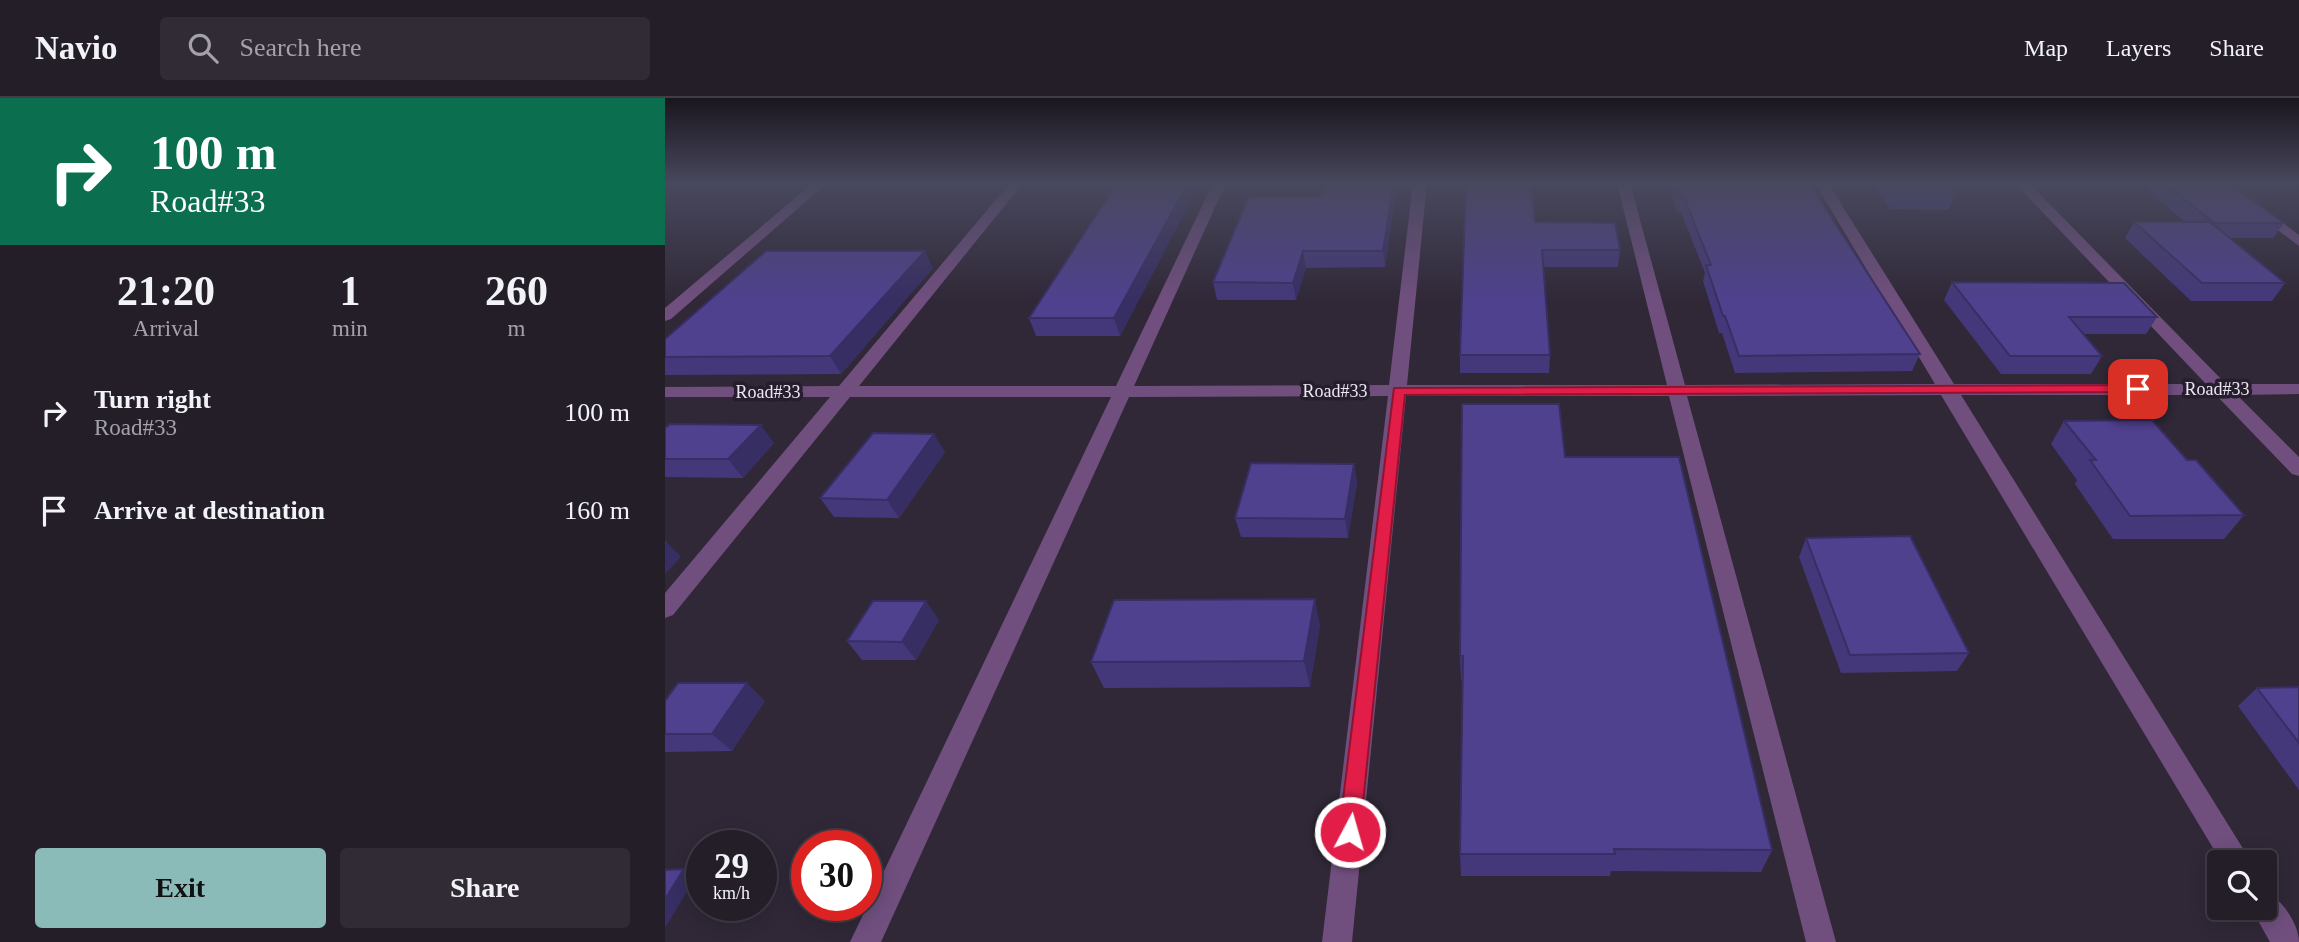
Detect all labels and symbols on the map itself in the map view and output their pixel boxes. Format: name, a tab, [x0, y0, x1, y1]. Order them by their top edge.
pin	[2108, 359, 2168, 419]
street label: Road#33	[2185, 379, 2250, 399]
street label: Road#33	[1303, 381, 1368, 401]
street label: Road#33	[736, 382, 801, 402]
position arrow	[1313, 795, 1387, 869]
speed limit sign: 30	[791, 830, 882, 921]

